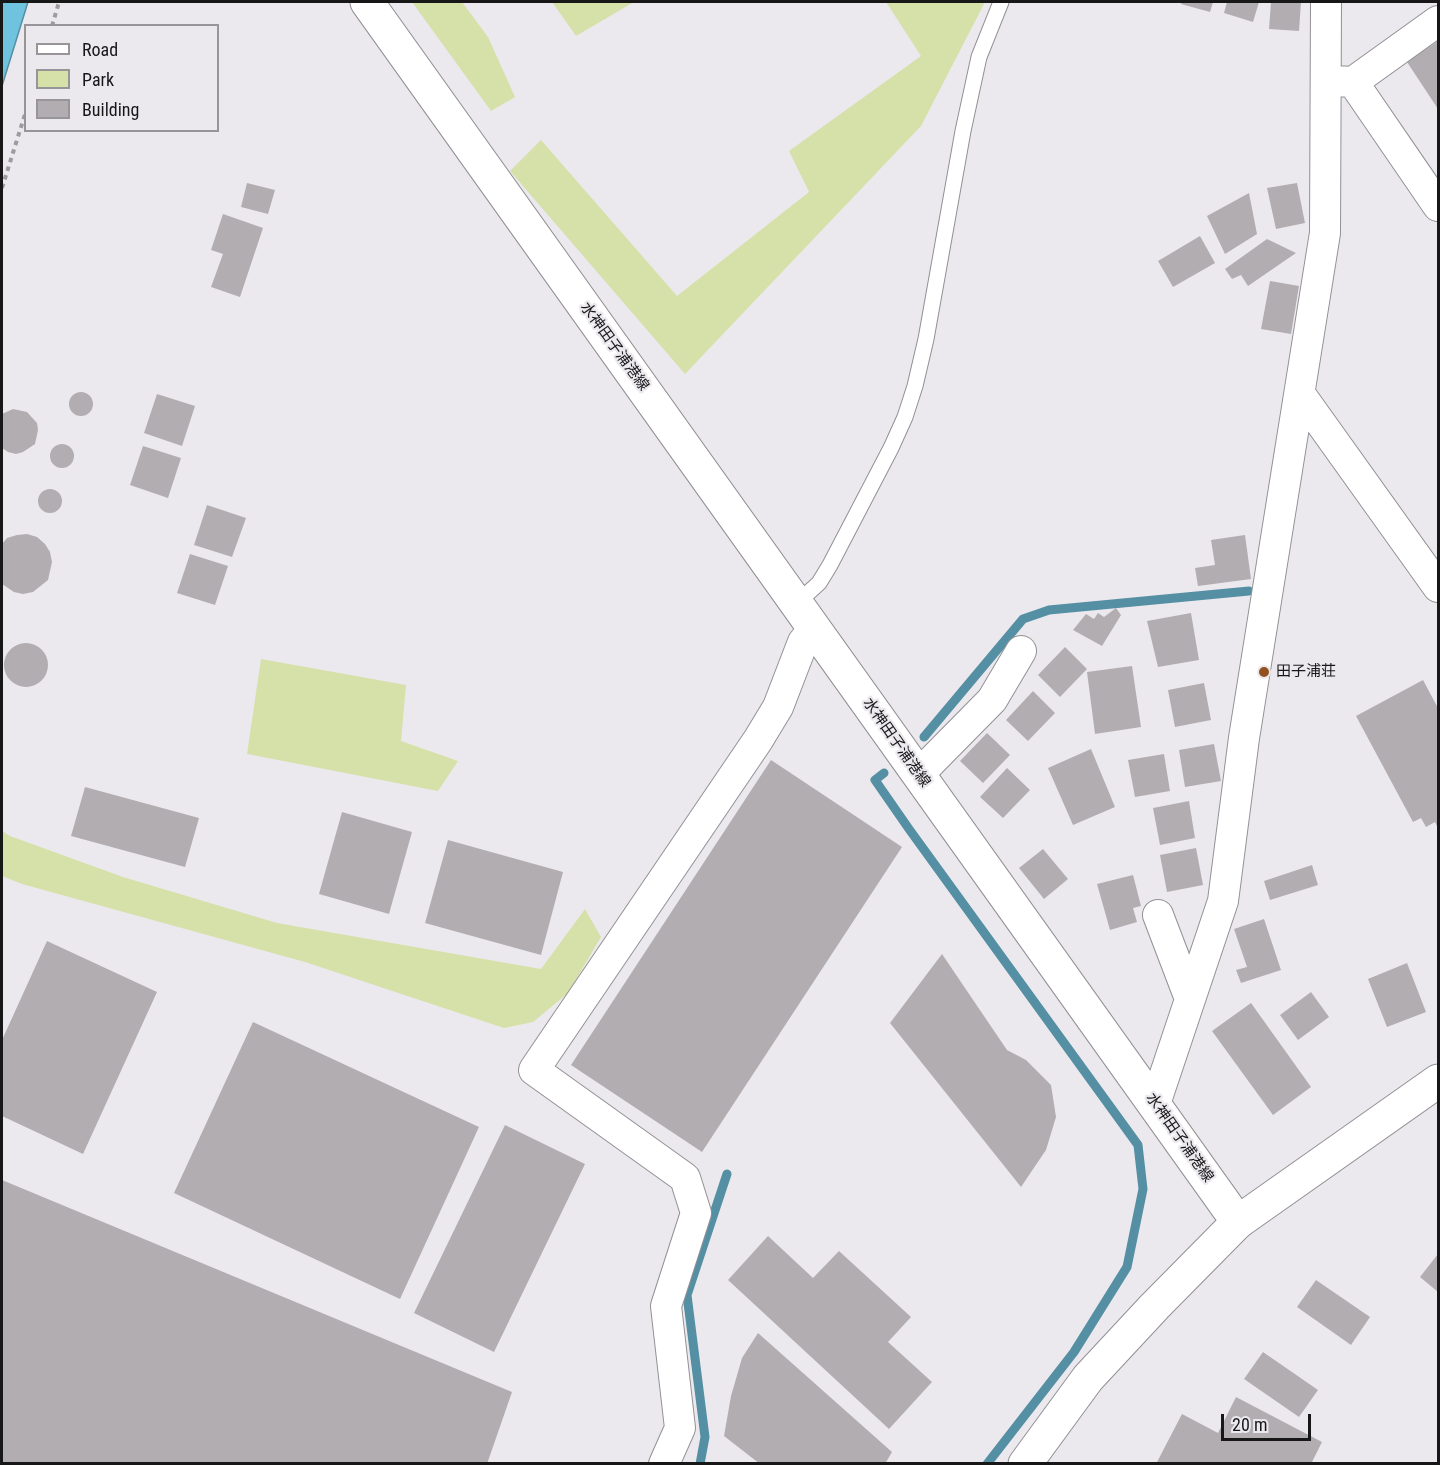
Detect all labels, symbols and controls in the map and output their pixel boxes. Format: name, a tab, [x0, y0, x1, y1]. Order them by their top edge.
legend	[24, 24, 219, 132]
text: Road	[82, 39, 118, 60]
text: Park	[82, 69, 114, 90]
text: Building	[82, 99, 139, 120]
street label: 水神田子浦港線	[576, 299, 652, 395]
place label: 田子浦荘	[1276, 663, 1336, 681]
marker: 田子浦荘	[1257, 665, 1271, 679]
street label: 水神田子浦港線	[859, 695, 933, 791]
street label: 水神田子浦港線	[1142, 1090, 1216, 1186]
scale bar	[1224, 1402, 1314, 1440]
text: 20 m	[1232, 1414, 1267, 1435]

